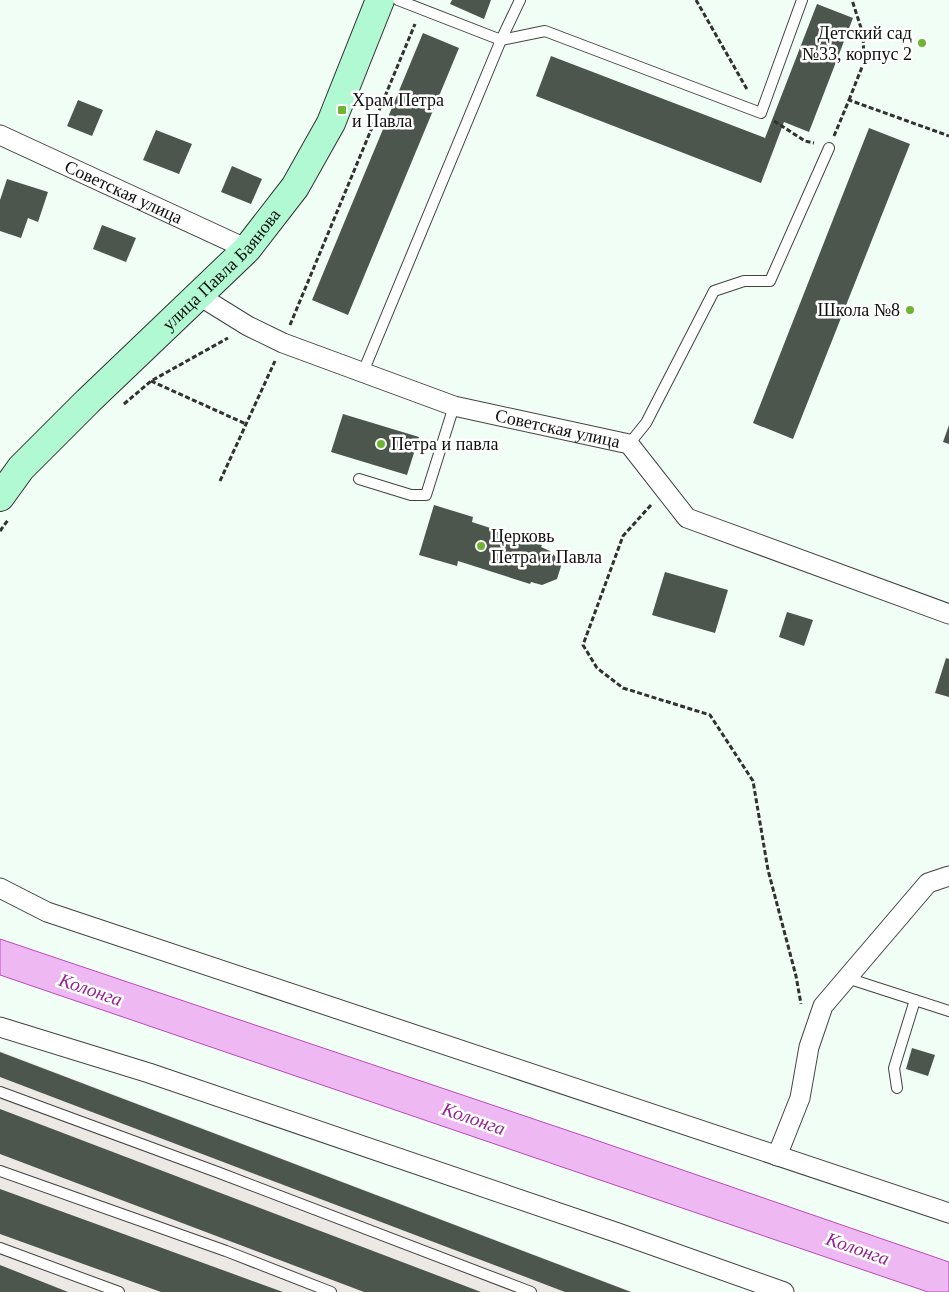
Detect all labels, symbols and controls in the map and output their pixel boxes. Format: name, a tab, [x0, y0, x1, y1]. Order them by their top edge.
place label: Детский сад №33, корпус 2	[802, 23, 912, 64]
marker: Детский сад №33, корпус 2	[916, 37, 928, 49]
place label: Храм Петра и Павла	[352, 90, 444, 131]
marker: Храм Петра и Павла	[336, 104, 348, 116]
street label: Советская улица	[62, 156, 185, 228]
street label: улица Павла Баянова	[158, 205, 284, 334]
place label: Школа №8	[818, 300, 900, 320]
marker: Школа №8	[904, 304, 916, 316]
street label: Советская улица	[493, 405, 622, 452]
place label: Петра и павла	[391, 434, 499, 454]
marker: Петра и павла	[375, 438, 387, 450]
place label: Церковь Петра и Павла	[491, 526, 602, 567]
marker: Церковь Петра и Павла	[475, 540, 487, 552]
water label: Колонга	[56, 969, 125, 1010]
water label: Колонга	[439, 1098, 508, 1139]
water label: Колонга	[823, 1228, 892, 1269]

